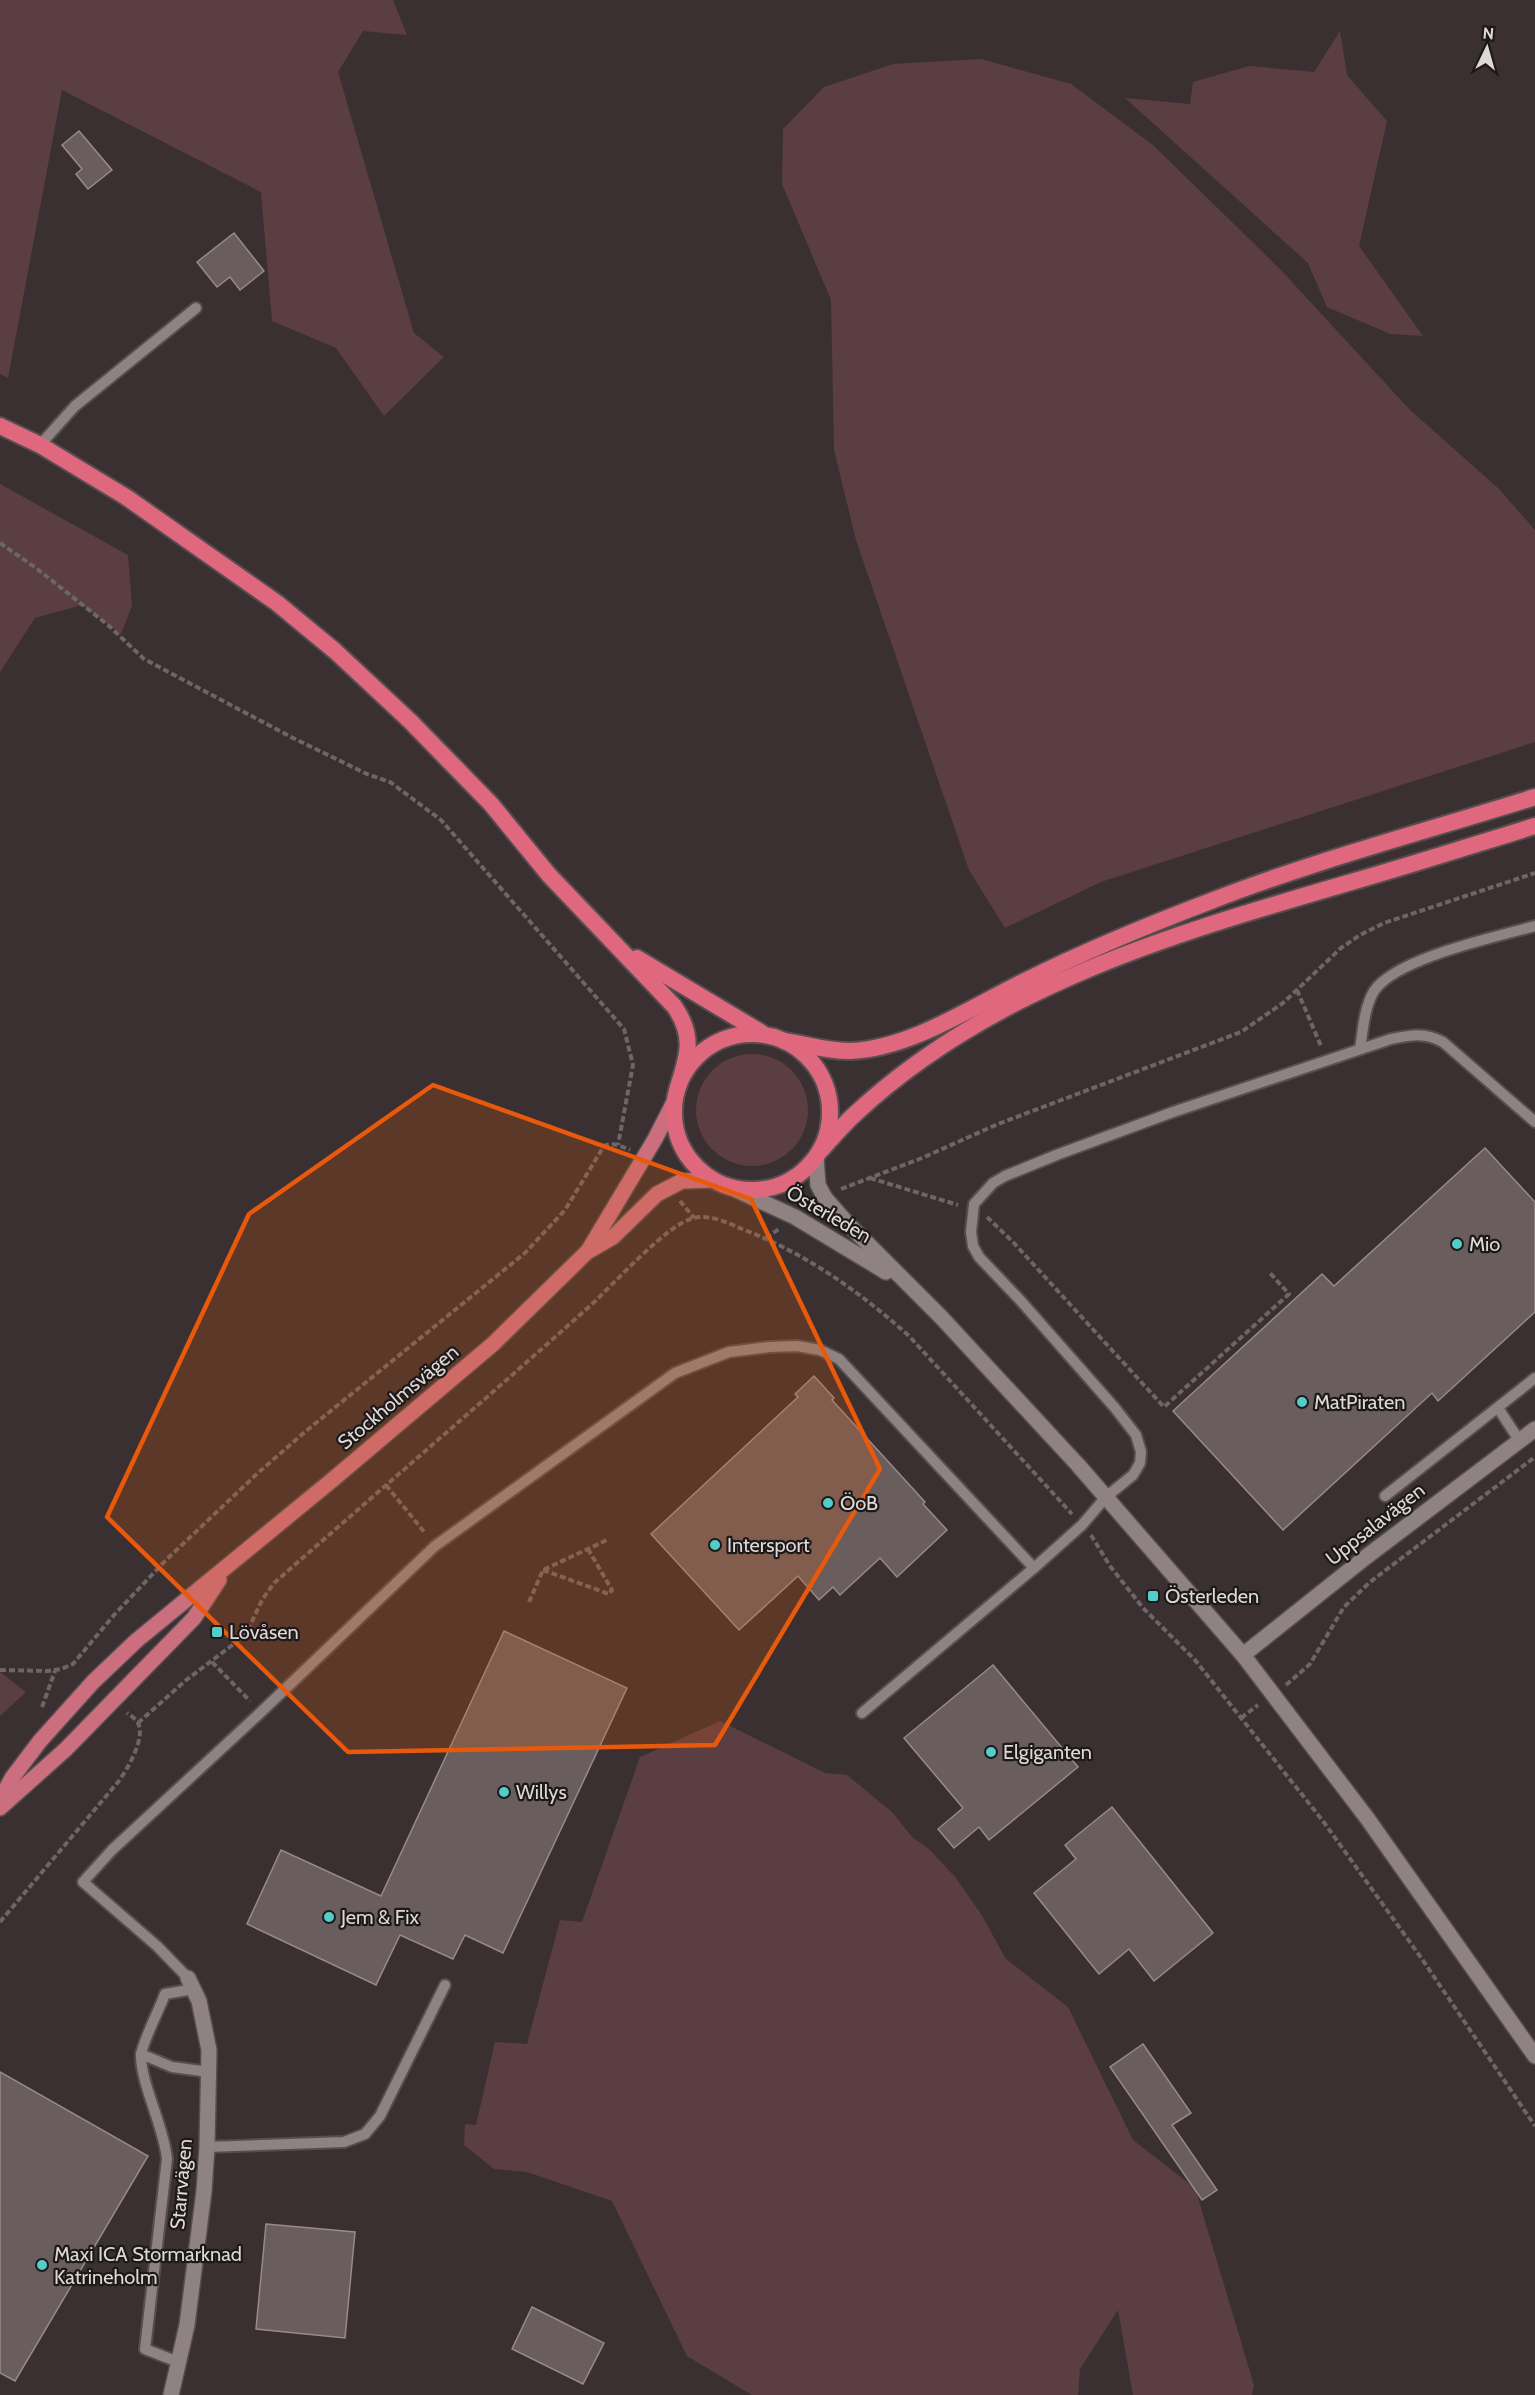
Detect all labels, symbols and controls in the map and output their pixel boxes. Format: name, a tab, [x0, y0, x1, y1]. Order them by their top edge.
north arrow	[1457, 18, 1517, 78]
text: N	[1482, 24, 1495, 44]
street label: Österleden	[782, 1180, 876, 1248]
place label: Mio	[1469, 1232, 1500, 1256]
marker: Mio	[1450, 1237, 1464, 1251]
street label: Stockholmsvägen	[333, 1340, 463, 1454]
place label: MatPiraten	[1314, 1390, 1405, 1414]
marker: MatPiraten	[1295, 1395, 1309, 1409]
street label: Uppsalavägen	[1321, 1478, 1429, 1570]
place label: ÖoB	[840, 1491, 878, 1515]
marker: ÖoB	[821, 1496, 835, 1510]
place label: Intersport	[727, 1533, 810, 1557]
marker: Intersport	[708, 1538, 722, 1552]
place label: Österleden	[1165, 1584, 1259, 1608]
marker: Österleden	[1146, 1589, 1160, 1603]
place label: Lövåsen	[229, 1620, 299, 1644]
marker: Lövåsen	[210, 1625, 224, 1639]
place label: Elgiganten	[1003, 1740, 1092, 1764]
marker: Elgiganten	[984, 1745, 998, 1759]
place label: Willys	[516, 1780, 567, 1804]
marker: Willys	[497, 1785, 511, 1799]
place label: Jem & Fix	[340, 1905, 419, 1929]
marker: Jem & Fix	[322, 1910, 336, 1924]
street label: Starrvägen	[165, 2138, 197, 2230]
place label: Maxi ICA Stormarknad Katrineholm	[54, 2242, 242, 2289]
marker: Maxi ICA Stormarknad Katrineholm	[35, 2258, 49, 2272]

